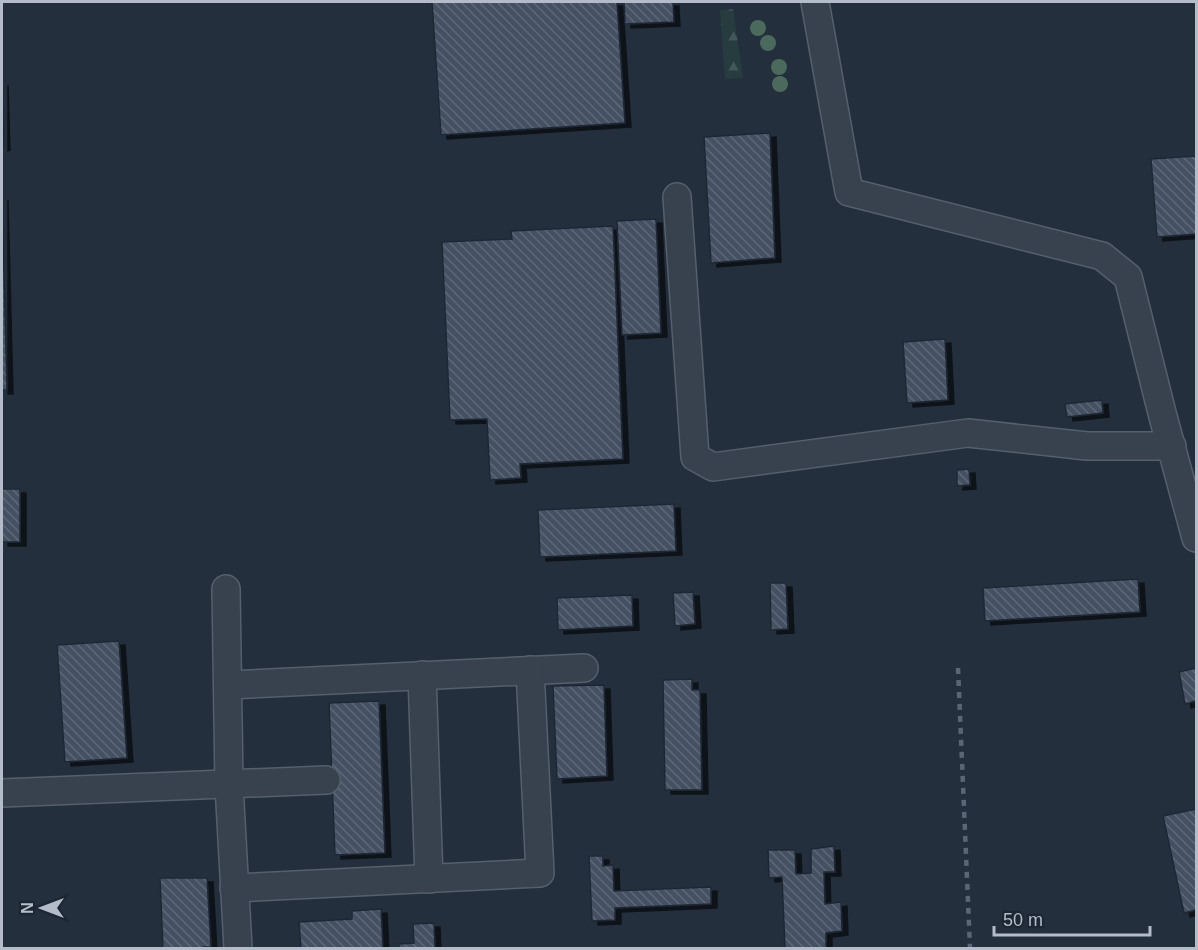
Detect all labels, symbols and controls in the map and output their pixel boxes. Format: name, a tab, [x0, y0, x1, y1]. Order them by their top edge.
north arrow	[12, 878, 72, 938]
scale bar	[994, 899, 1150, 937]
text: N	[19, 902, 36, 914]
text: 50 m	[1003, 910, 1043, 930]

